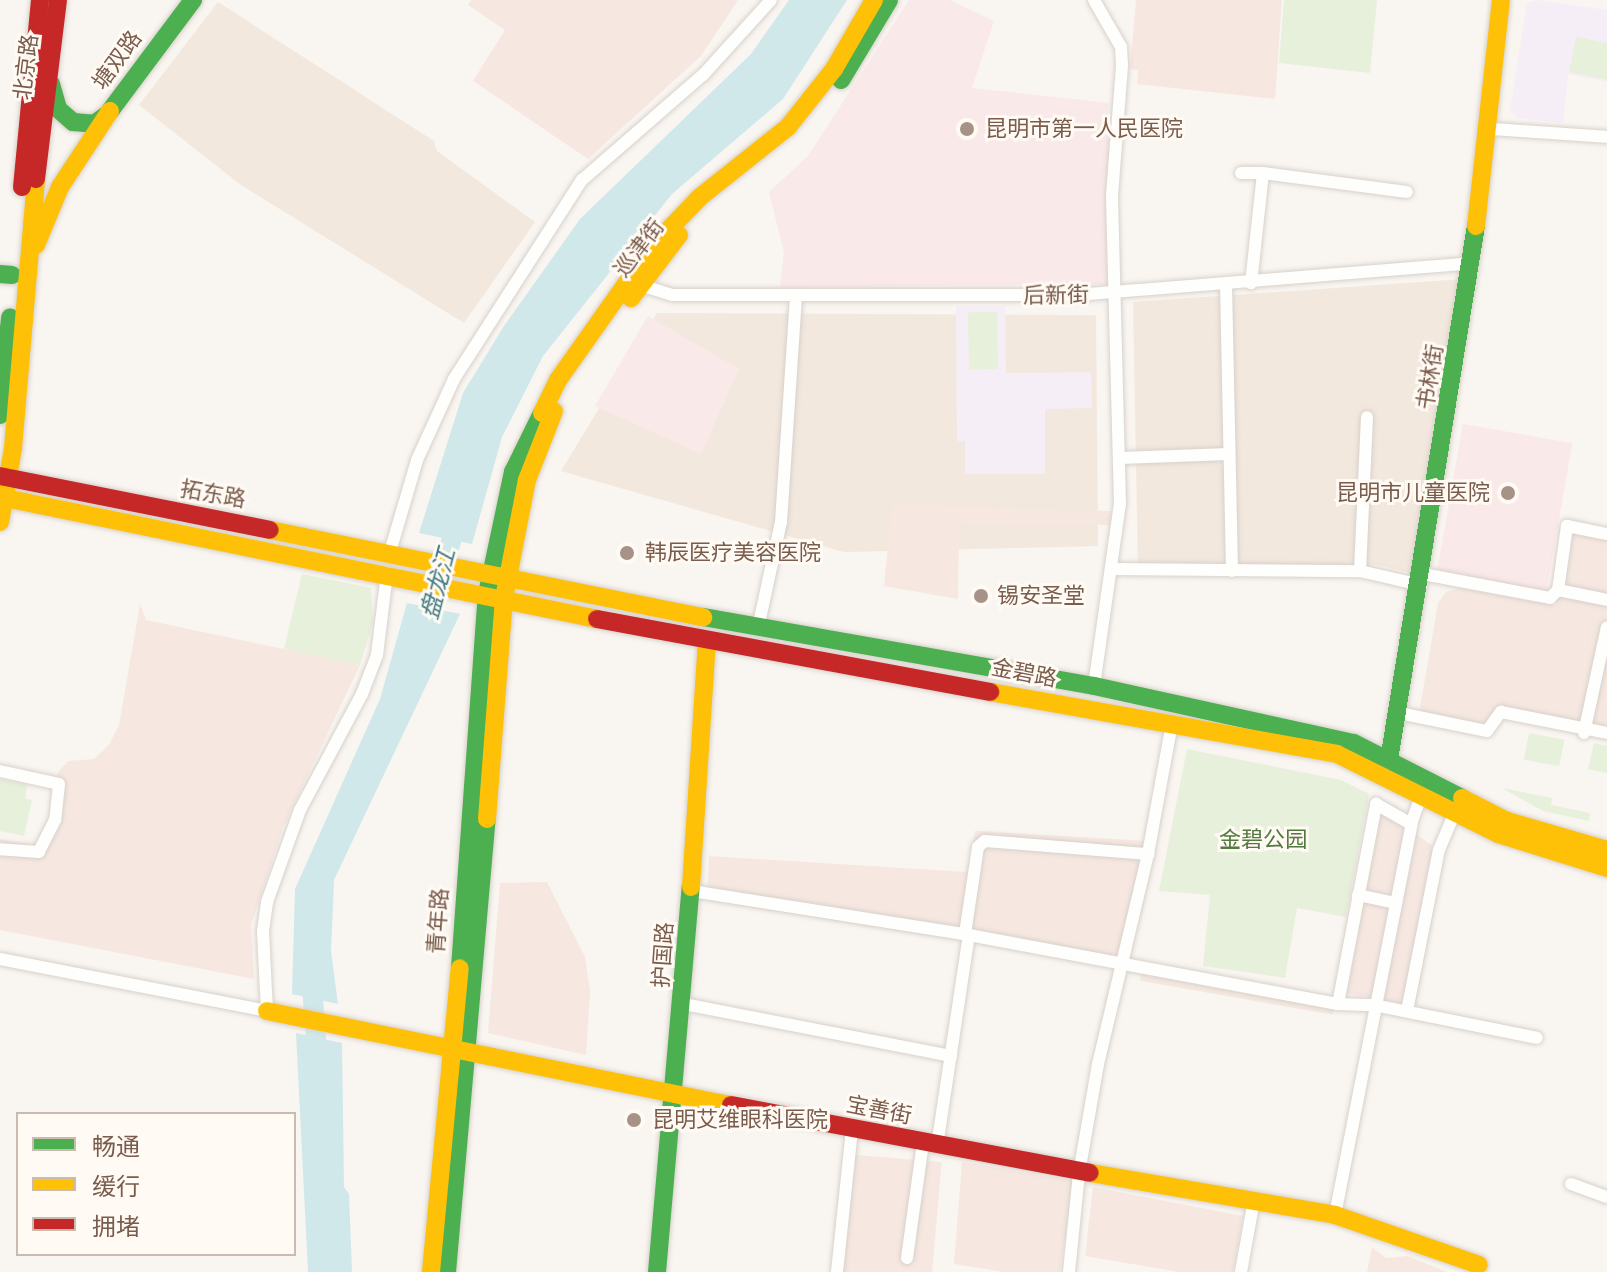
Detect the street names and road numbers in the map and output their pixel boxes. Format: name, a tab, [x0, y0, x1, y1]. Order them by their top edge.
street label: 塘双路	[87, 26, 147, 94]
street label: 北京路	[9, 33, 43, 101]
street label: 巡津街	[609, 214, 669, 282]
street label: 后新街	[1023, 281, 1089, 309]
street label: 书林街	[1412, 342, 1448, 412]
street label: 拓东路	[178, 475, 248, 513]
street label: 金碧路	[989, 654, 1059, 692]
street label: 青年路	[423, 887, 453, 955]
street label: 护国路	[648, 921, 678, 989]
street label: 宝善街	[844, 1091, 914, 1129]

